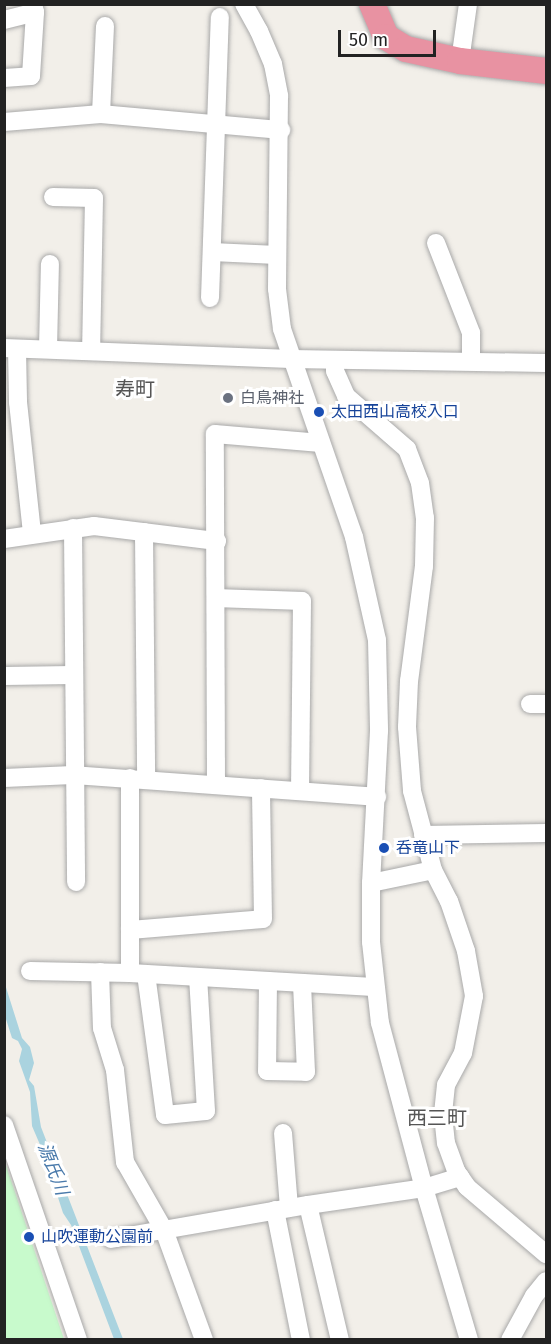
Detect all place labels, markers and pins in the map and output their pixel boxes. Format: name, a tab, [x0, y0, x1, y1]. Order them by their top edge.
place label: 白鳥神社	[240, 388, 304, 408]
marker: 白鳥神社	[221, 391, 235, 405]
place label: 太田西山高校入口	[331, 402, 459, 422]
marker: 太田西山高校入口	[312, 405, 326, 419]
place label: 呑竜山下	[396, 838, 460, 858]
marker: 呑竜山下	[377, 841, 391, 855]
place label: 山吹運動公園前	[41, 1227, 153, 1247]
marker: 山吹運動公園前	[22, 1230, 36, 1244]

